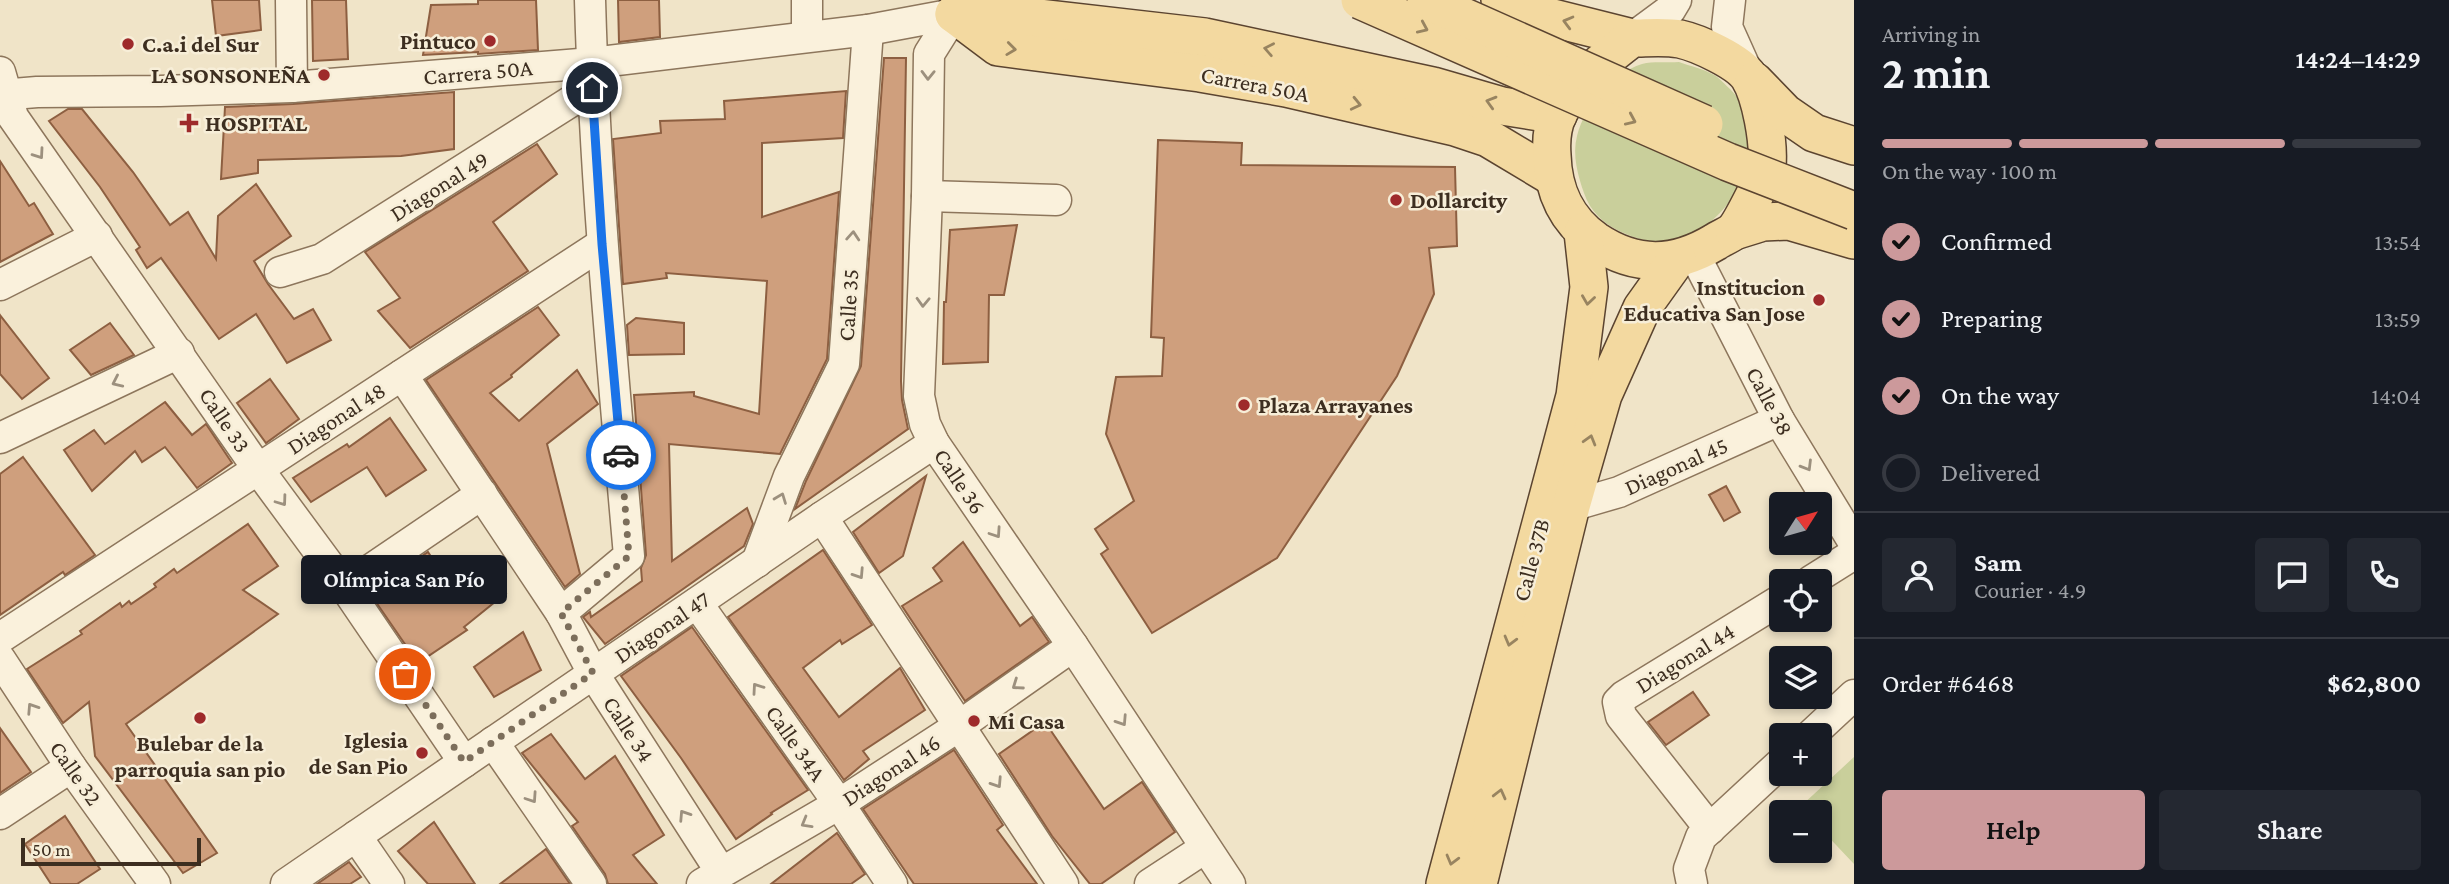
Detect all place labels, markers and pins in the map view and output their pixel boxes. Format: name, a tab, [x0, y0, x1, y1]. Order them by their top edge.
place label: Pintuco	[400, 28, 476, 54]
place label: C.a.i del Sur	[142, 31, 259, 57]
marker: Pintuco	[482, 33, 498, 49]
marker: C.a.i del Sur	[120, 36, 136, 52]
pin	[562, 58, 622, 118]
place label: LA SONSONEÑA	[151, 62, 310, 88]
marker: LA SONSONEÑA	[316, 67, 332, 83]
place label: HOSPITAL	[205, 110, 308, 136]
marker: HOSPITAL	[179, 113, 199, 133]
place label: Dollarcity	[1410, 187, 1508, 213]
marker: Dollarcity	[1388, 192, 1404, 208]
place label: Institucion Educativa San Jose	[1623, 274, 1805, 326]
marker: Institucion Educativa San Jose	[1811, 292, 1827, 308]
place label: Plaza Arrayanes	[1258, 392, 1413, 418]
marker: Plaza Arrayanes	[1236, 397, 1252, 413]
callout: Olímpica San Pío	[302, 555, 508, 604]
pin	[375, 644, 435, 704]
place label: Mi Casa	[988, 708, 1066, 734]
marker: Bulebar de la parroquia san pio	[192, 710, 208, 726]
marker: Mi Casa	[966, 713, 982, 729]
place label: Iglesia de San Pio	[309, 727, 409, 779]
place label: Bulebar de la parroquia san pio	[115, 730, 285, 782]
marker: Iglesia de San Pio	[414, 745, 430, 761]

